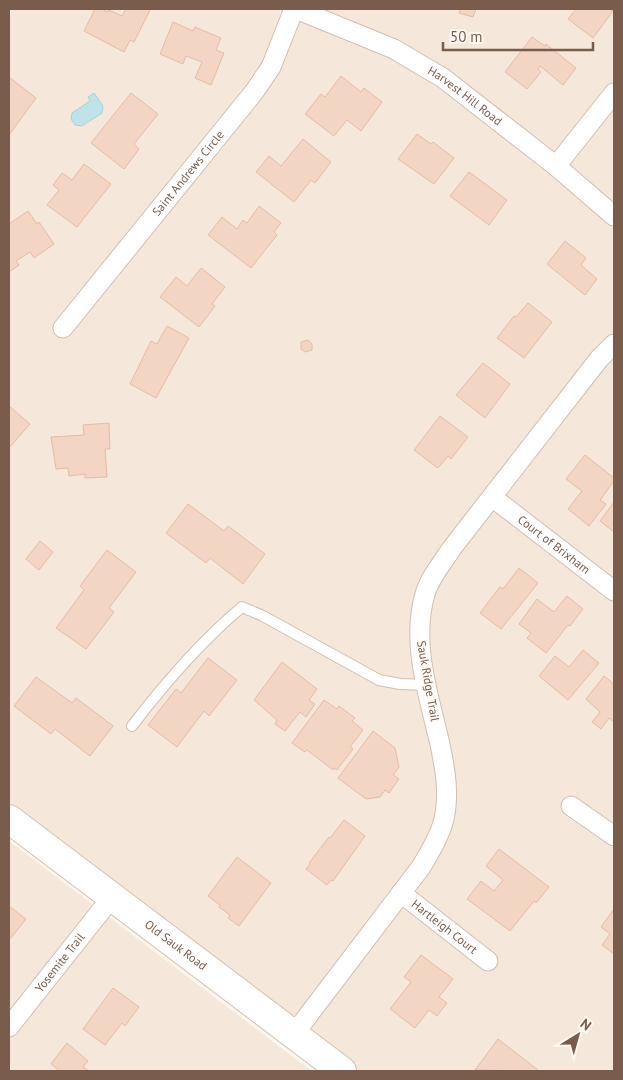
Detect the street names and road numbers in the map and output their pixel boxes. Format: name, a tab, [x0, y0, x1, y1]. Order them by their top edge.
street label: Harvest Hill Road	[425, 63, 505, 128]
street label: Saint Andrews Circle	[149, 127, 227, 219]
street label: Court of Brixham	[515, 512, 593, 577]
street label: Sauk Ridge Trail	[414, 639, 443, 723]
street label: Hartleigh Court	[409, 896, 481, 957]
street label: Old Sauk Road	[142, 916, 210, 973]
street label: Yosemite Trail	[31, 929, 88, 995]

